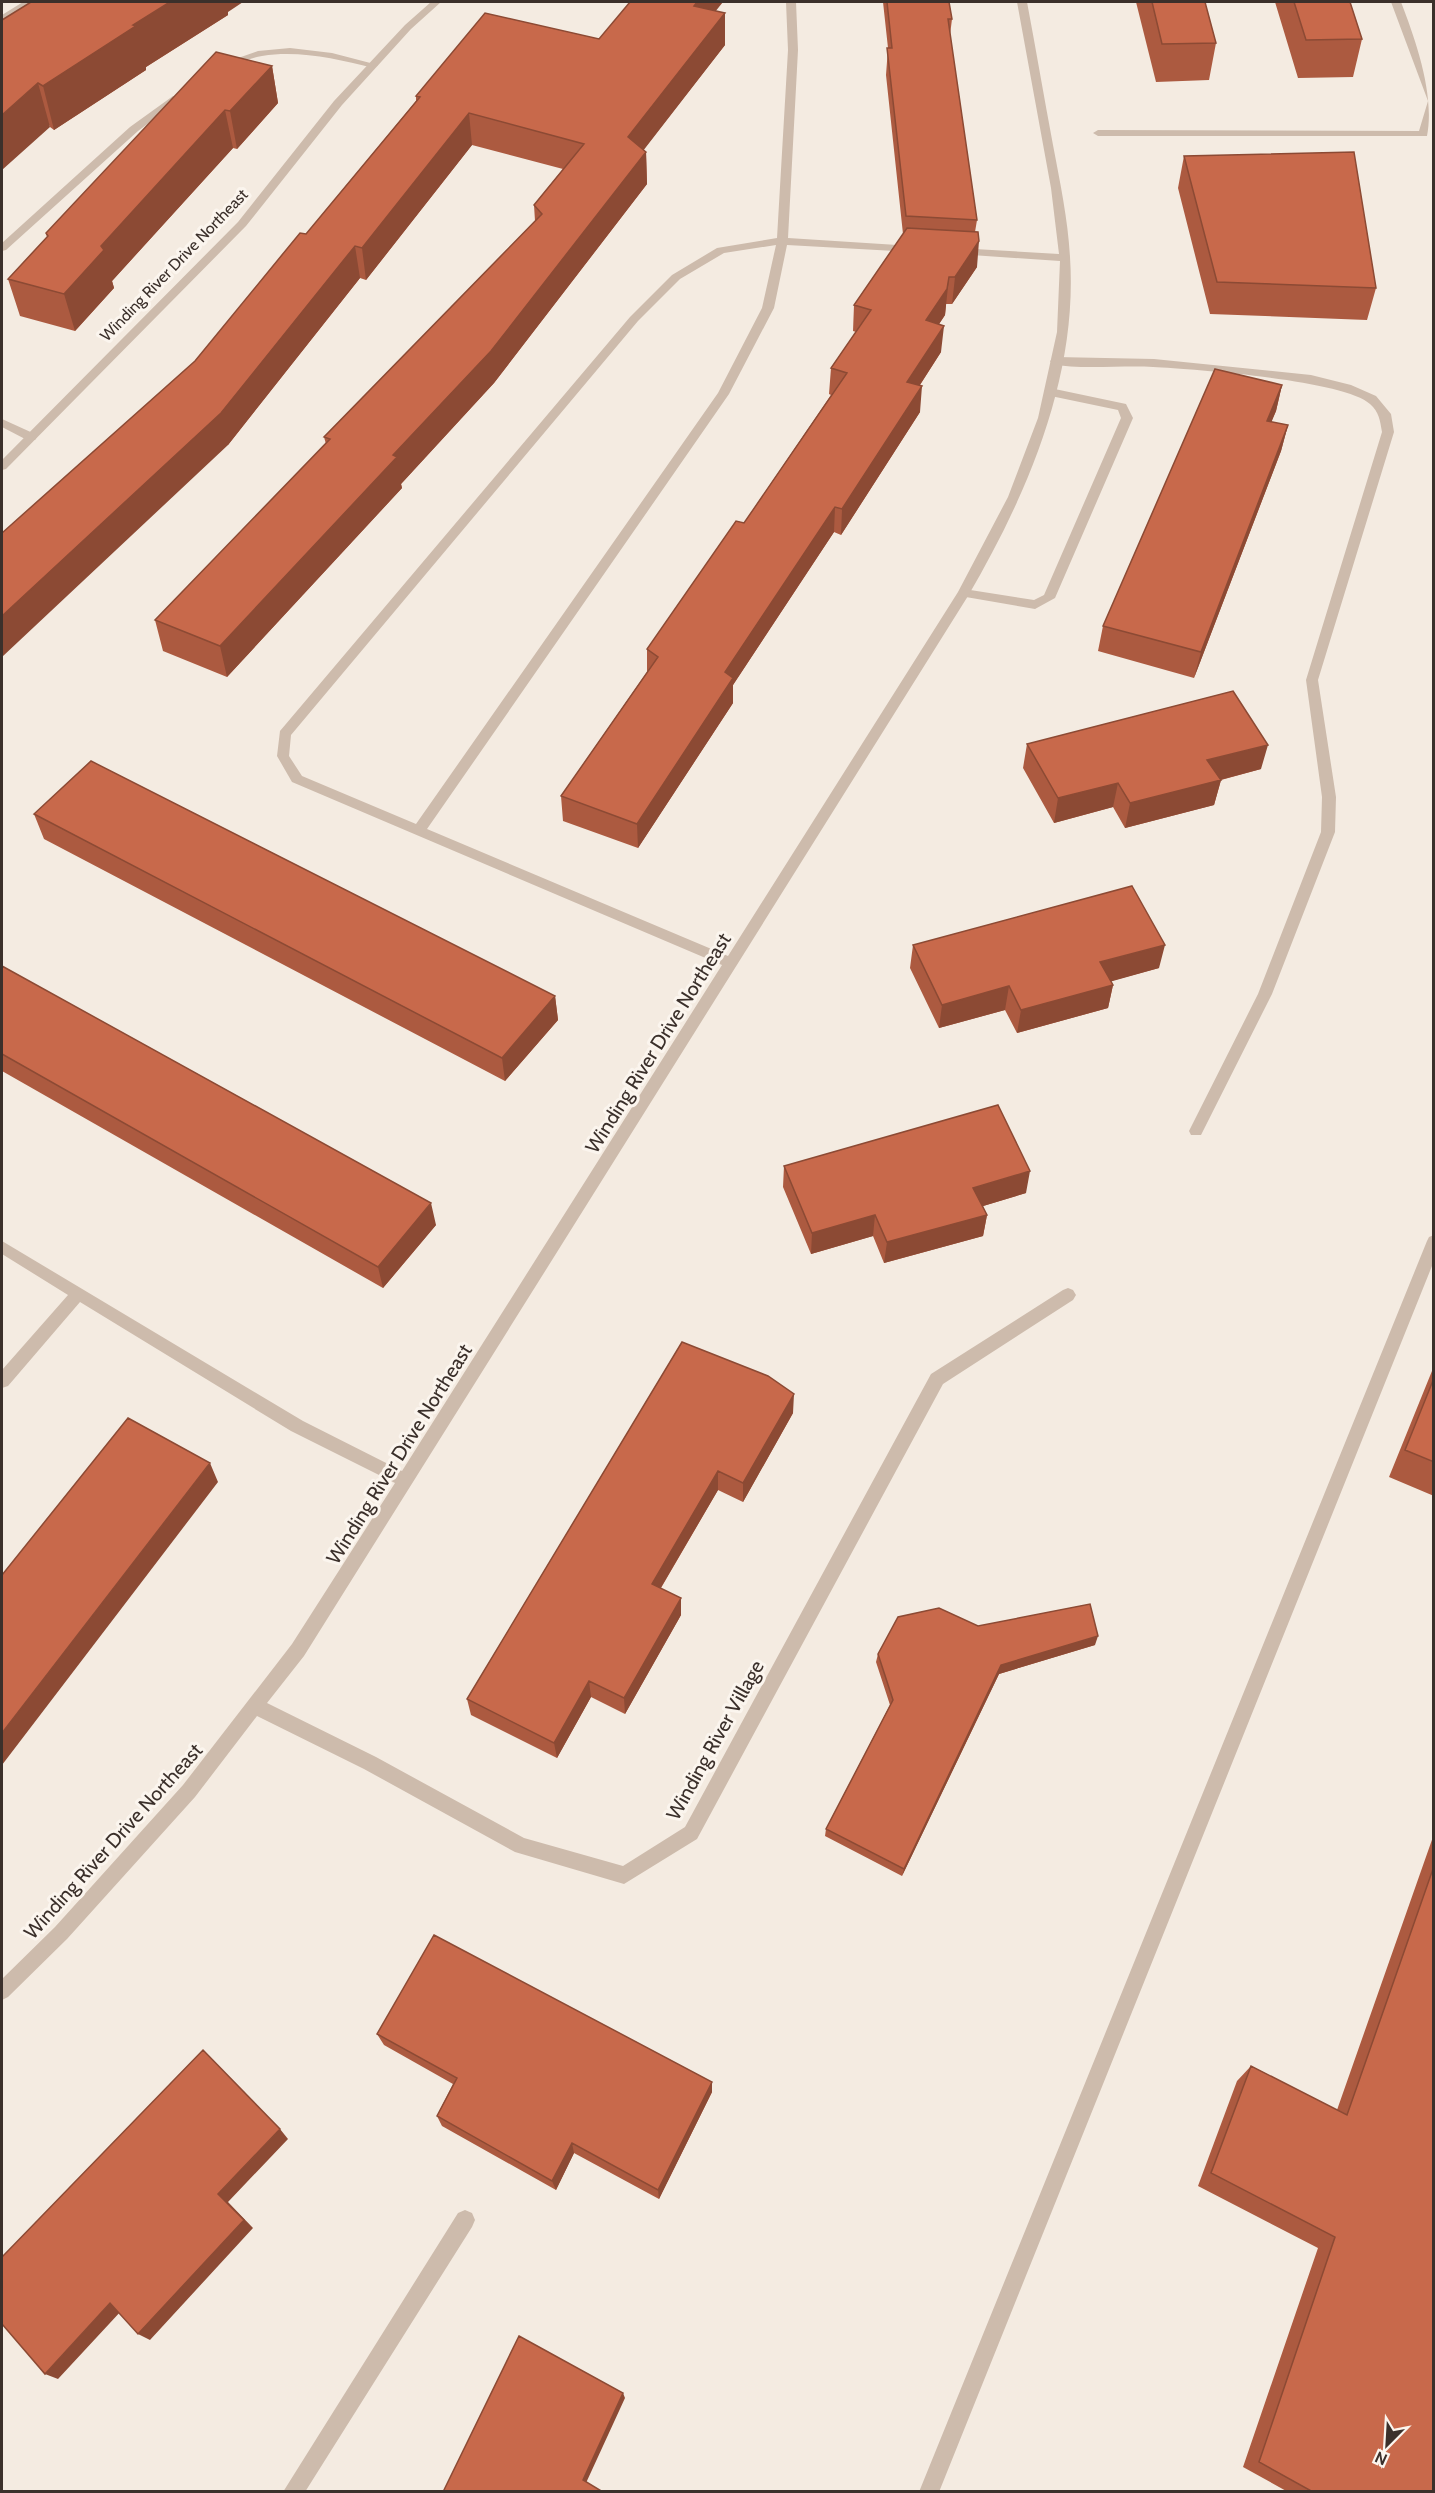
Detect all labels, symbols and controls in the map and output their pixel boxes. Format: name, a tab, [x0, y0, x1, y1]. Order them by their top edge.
street label: Winding River Drive Northeast	[96, 185, 252, 345]
street label: Winding River Drive Northeast	[580, 928, 736, 1157]
street label: Winding River Drive Northeast	[321, 1339, 477, 1568]
street label: Winding River Village	[661, 1656, 769, 1824]
street label: Winding River Drive Northeast	[19, 1738, 207, 1944]
north arrow	[1357, 2415, 1417, 2475]
text: N	[1372, 2447, 1390, 2469]

